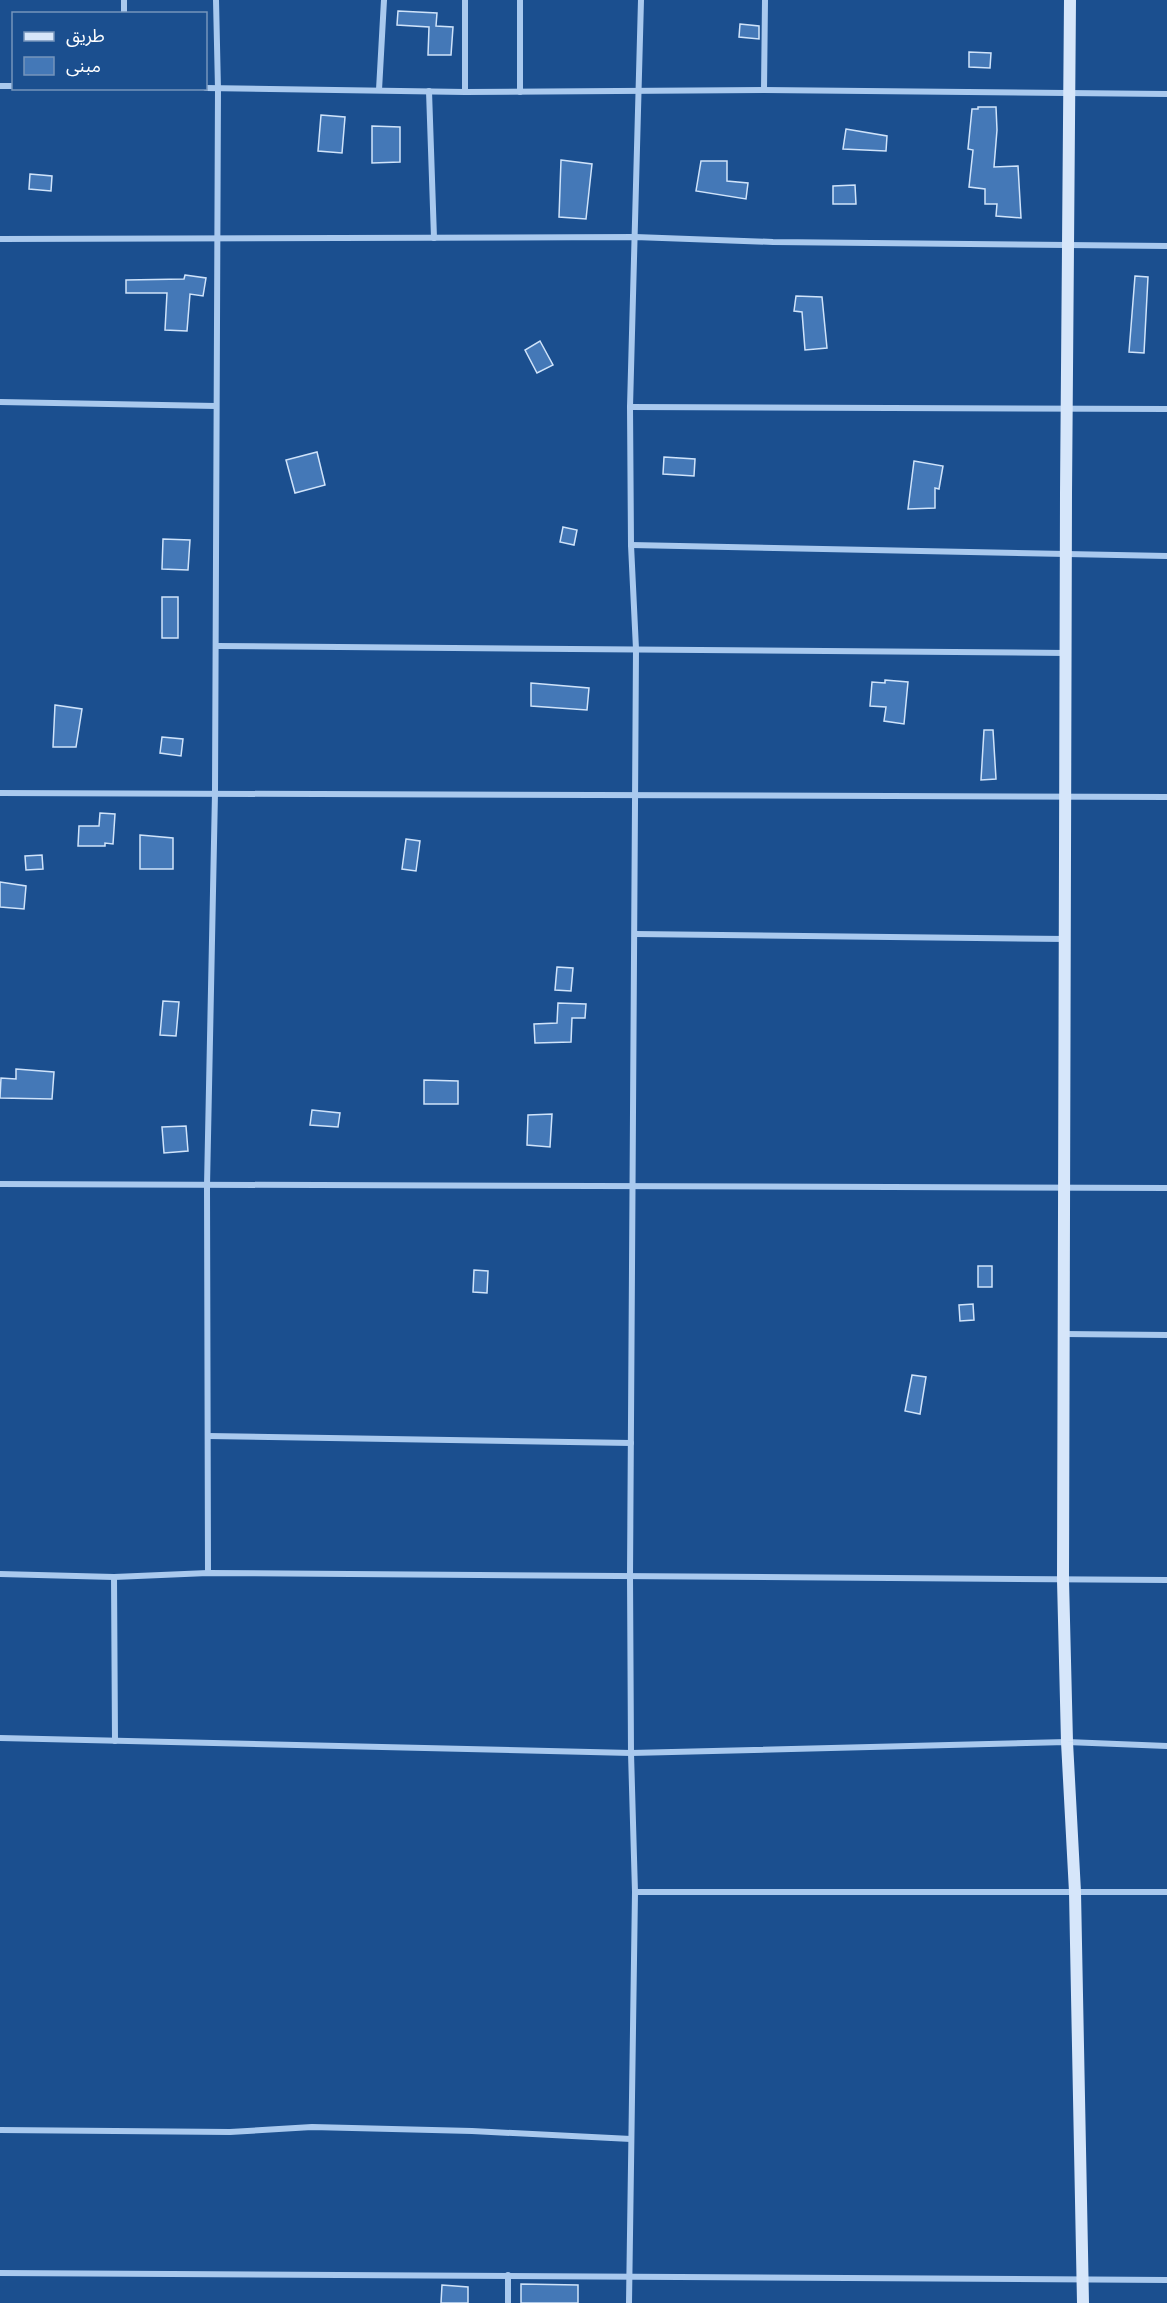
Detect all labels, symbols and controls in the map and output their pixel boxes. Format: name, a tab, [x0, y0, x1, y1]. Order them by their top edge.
legend	[12, 12, 207, 90]
text: طريق	[66, 25, 105, 47]
text: مبنى	[66, 55, 101, 77]

